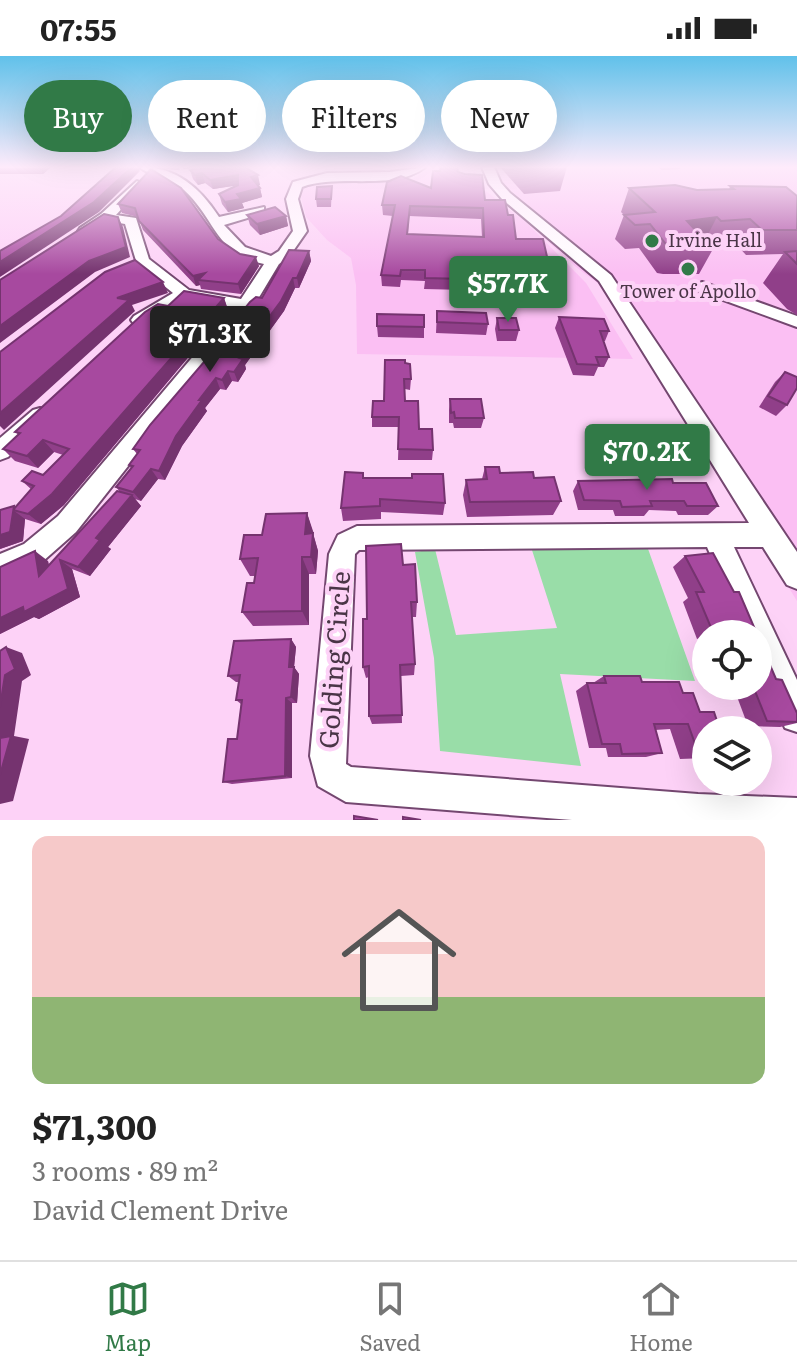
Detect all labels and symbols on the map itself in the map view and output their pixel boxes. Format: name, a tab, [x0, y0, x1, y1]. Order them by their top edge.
place label: Irvine Hall	[668, 226, 762, 253]
marker: Irvine Hall	[643, 232, 661, 250]
pin: $57.7K	[443, 256, 573, 324]
marker: Tower of Apollo	[679, 260, 697, 278]
place label: Tower of Apollo	[620, 277, 756, 304]
pin: $71.3K	[145, 306, 275, 374]
pin: $70.2K	[582, 424, 712, 492]
street label: Golding Circle	[307, 570, 358, 750]

